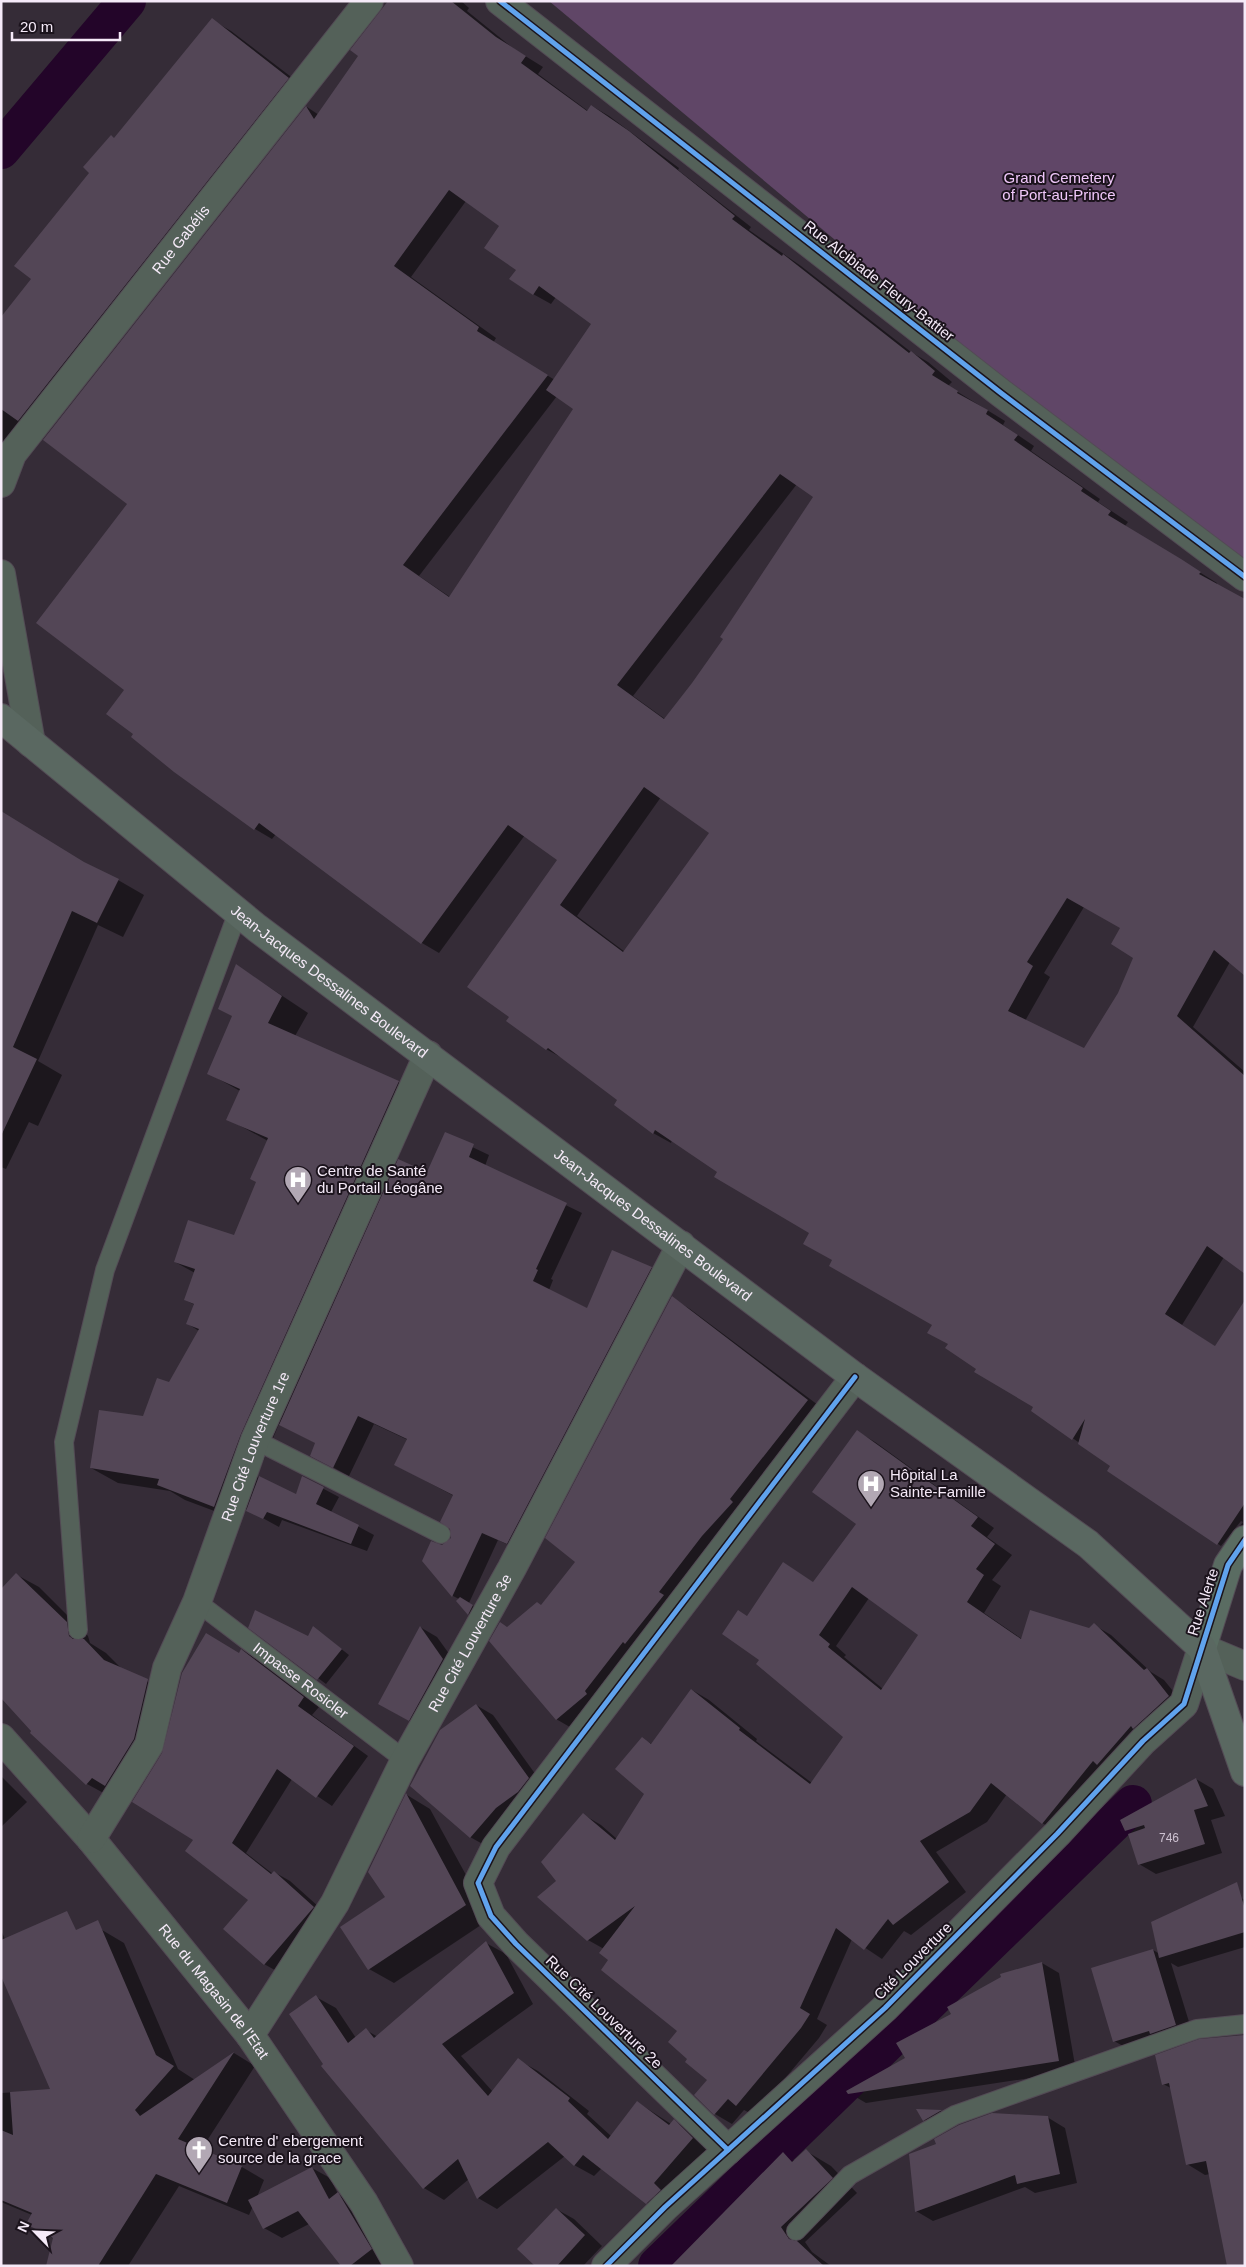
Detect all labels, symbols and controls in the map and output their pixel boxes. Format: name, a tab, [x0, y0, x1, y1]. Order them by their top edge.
scale bar	[12, 10, 120, 42]
text: 20 m	[20, 18, 53, 35]
park label: Grand Cemetery of Port-au-Prince	[1002, 169, 1116, 203]
street label: Rue Gabélis	[148, 202, 213, 277]
street label: Rue Alcibiade Fleury-Battier	[801, 217, 958, 345]
street label: Jean-Jacques Dessalines Boulevard	[228, 901, 431, 1061]
street label: Jean-Jacques Dessalines Boulevard	[551, 1145, 755, 1304]
place label: Centre de Santé du Portail Léogâne	[317, 1162, 443, 1196]
hospital icon: Centre de Santé du Portail Léogâne	[283, 1165, 313, 1204]
street label: Rue Cité Louverture 1re	[217, 1369, 293, 1524]
place label: Hôpital La Sainte-Famille	[890, 1466, 986, 1500]
hospital icon: Hôpital La Sainte-Famille	[856, 1469, 886, 1508]
street label: Rue Alerte	[1184, 1566, 1221, 1638]
street label: Rue Cité Louverture 3e	[424, 1571, 515, 1715]
street label: Impasse Rosicler	[250, 1639, 352, 1722]
house number: 746	[1159, 1831, 1179, 1845]
street label: Cité Louverture	[870, 1918, 955, 2003]
street label: Rue du Magasin de l'Etat	[155, 1920, 273, 2062]
street label: Rue Cité Louverture 2e	[543, 1952, 666, 2072]
place label: Centre d' ebergement source de la grace	[218, 2132, 363, 2166]
church icon: Centre d' ebergement source de la grace	[184, 2135, 214, 2174]
north arrow	[10, 2207, 60, 2257]
text: N	[14, 2219, 32, 2235]

